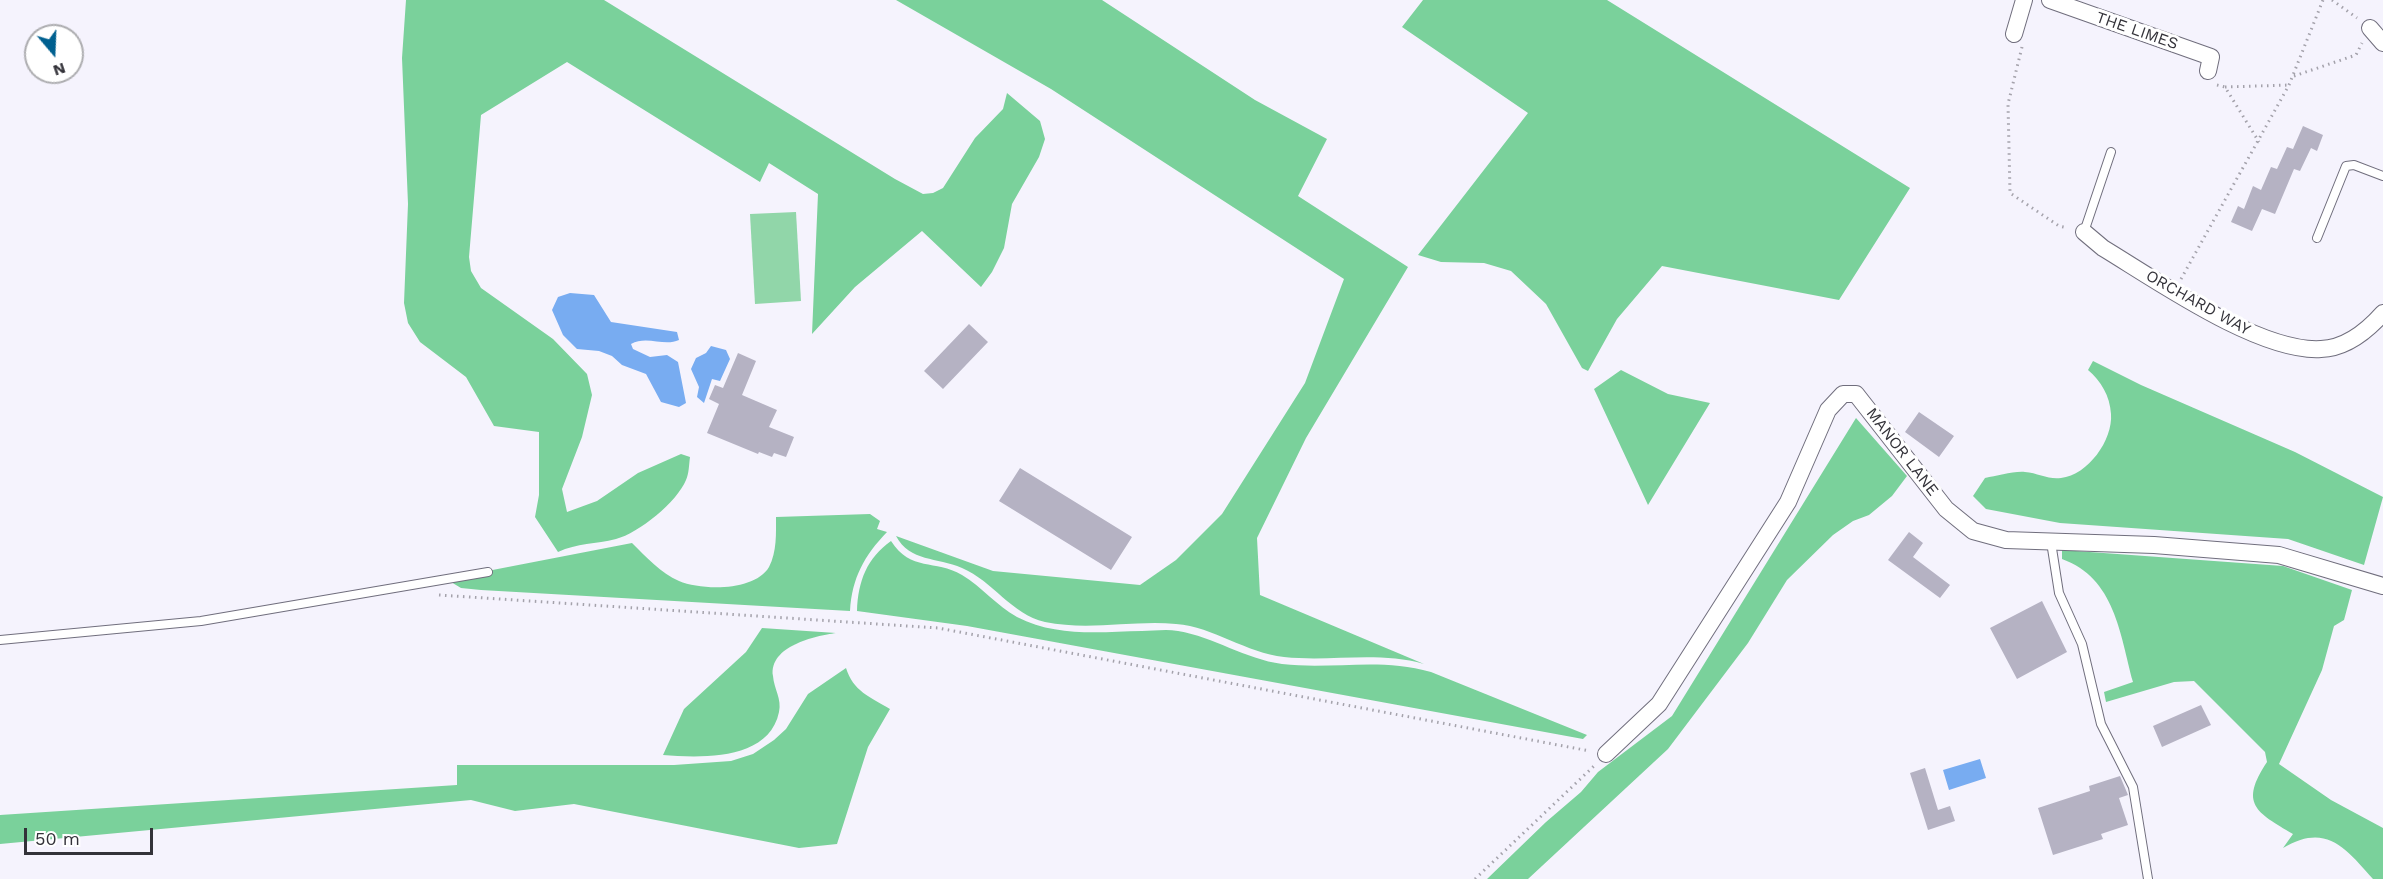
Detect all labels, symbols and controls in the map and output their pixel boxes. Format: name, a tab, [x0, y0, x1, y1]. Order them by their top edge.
street label: THE LIMES	[2093, 8, 2181, 54]
north arrow	[24, 24, 84, 84]
text: N	[51, 59, 68, 81]
street label: ORCHARD WAY	[2142, 266, 2254, 340]
street label: MANOR LANE	[1862, 404, 1942, 500]
scale bar	[27, 816, 156, 854]
text: 50 m	[35, 828, 80, 849]

